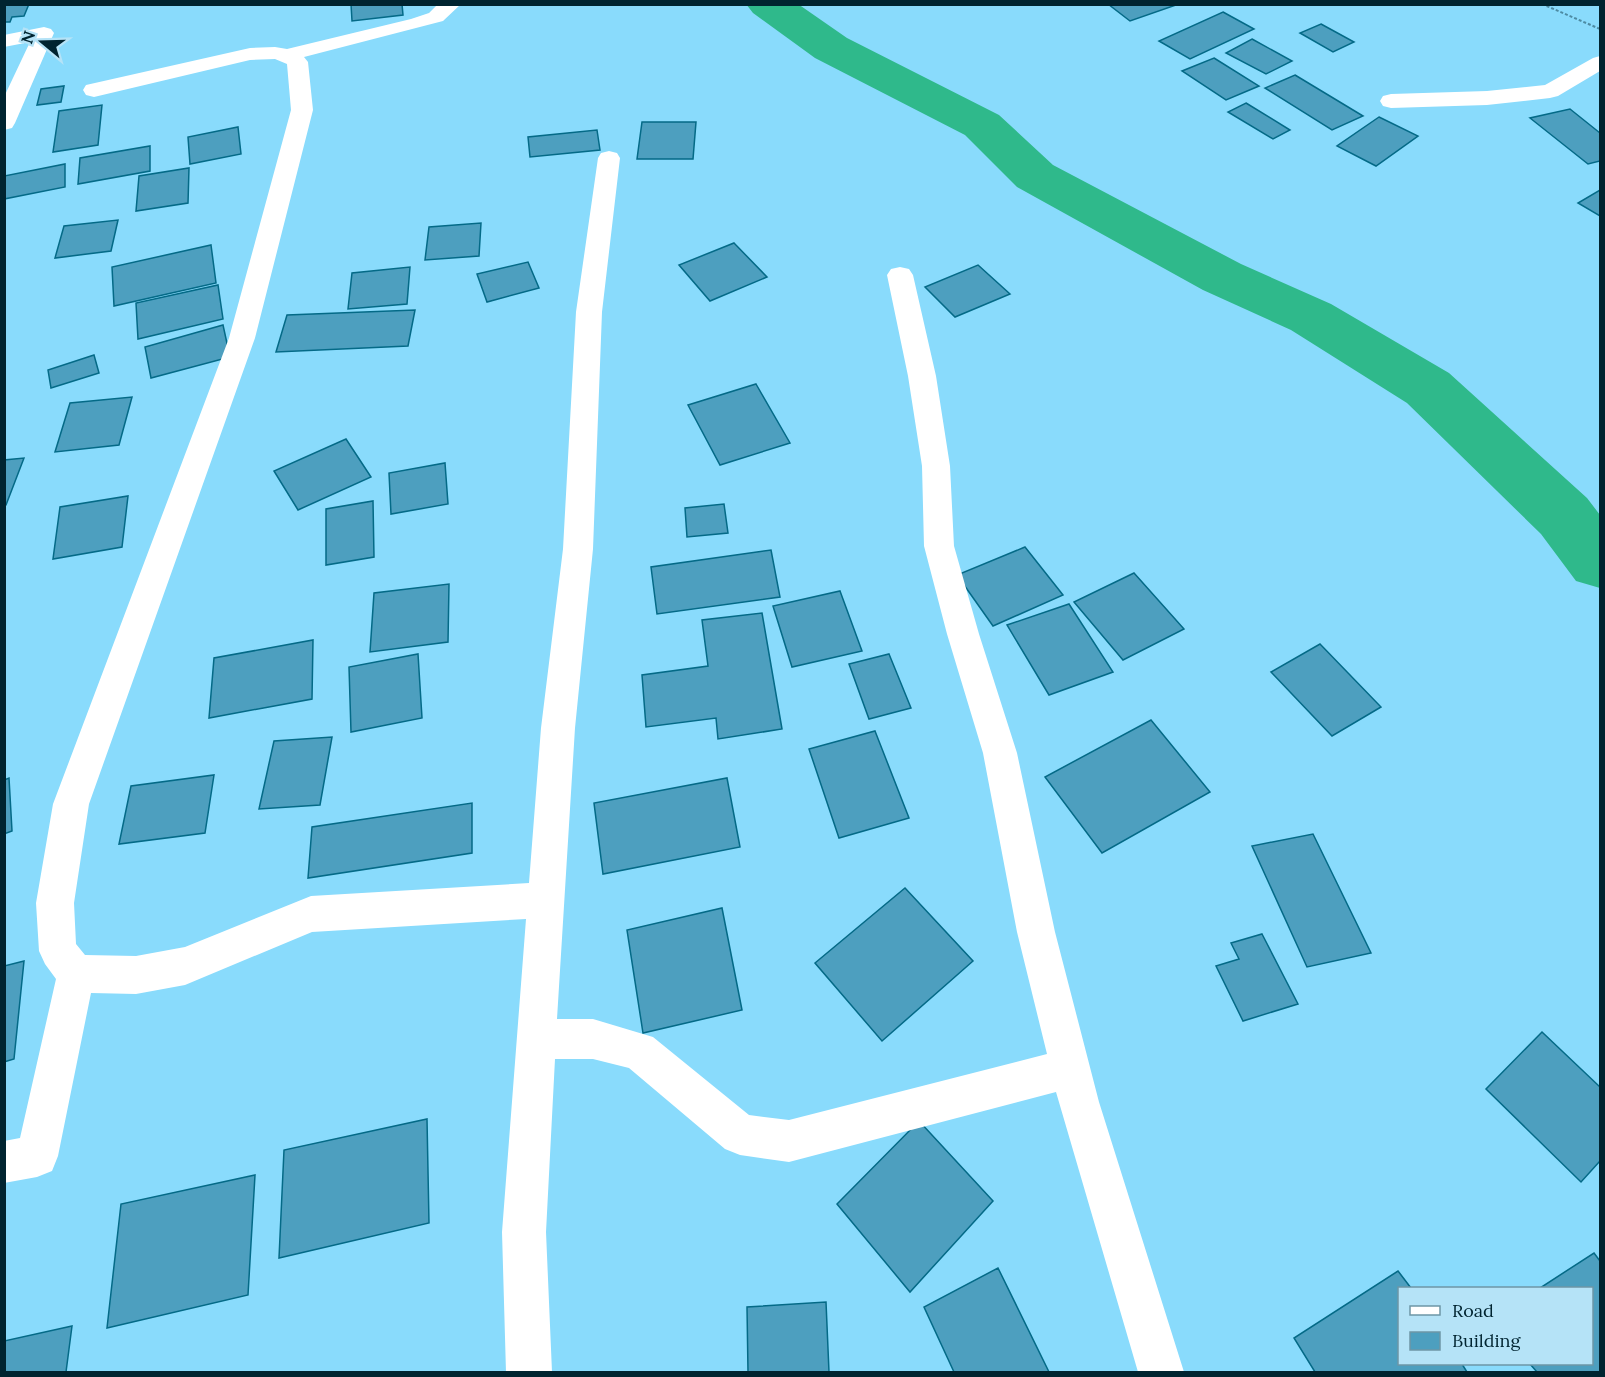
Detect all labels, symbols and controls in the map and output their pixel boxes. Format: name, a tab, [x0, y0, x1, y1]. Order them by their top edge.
north arrow	[12, 12, 72, 72]
text: N	[16, 28, 39, 46]
legend	[1398, 1287, 1593, 1365]
text: Road	[1452, 1299, 1494, 1322]
text: Building	[1452, 1329, 1522, 1352]

